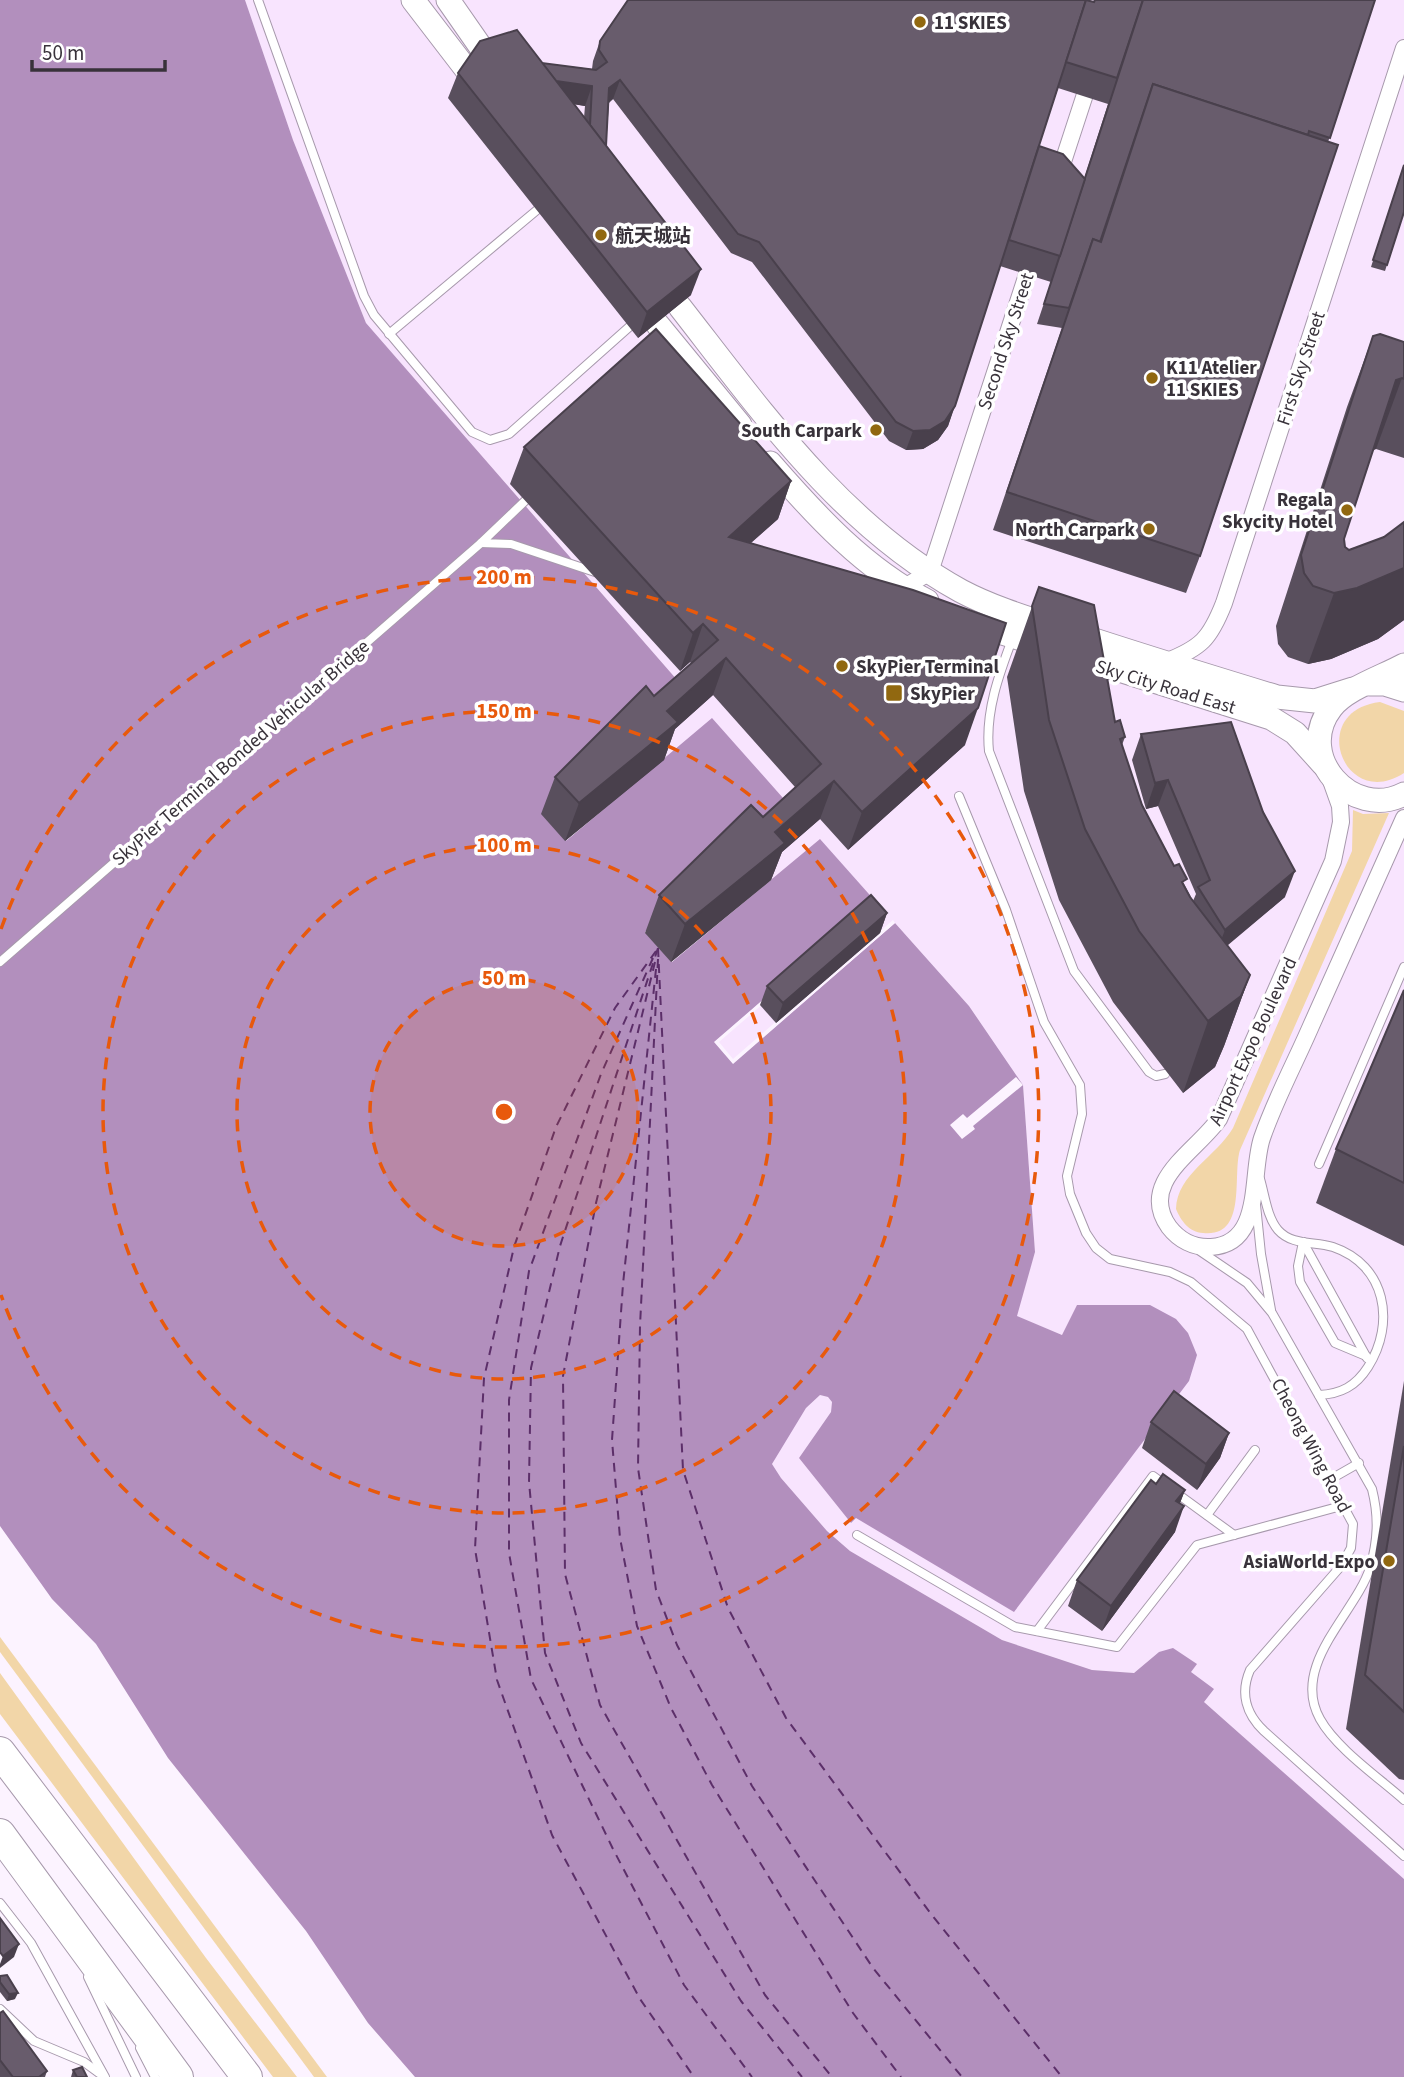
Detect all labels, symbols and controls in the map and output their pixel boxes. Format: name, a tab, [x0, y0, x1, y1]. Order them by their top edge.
place label: 11 SKIES	[934, 10, 1007, 37]
marker: 11 SKIES	[912, 14, 928, 30]
scale bar	[32, 28, 164, 72]
text: 50 m	[42, 38, 84, 68]
place label: 航天城站	[615, 223, 691, 250]
marker: 航天城站	[593, 227, 609, 243]
street label: Second Sky Street	[972, 269, 1041, 413]
street label: First Sky Street	[1270, 308, 1333, 429]
place label: K11 Atelier 11 SKIES	[1166, 355, 1257, 404]
marker: K11 Atelier 11 SKIES	[1144, 370, 1160, 386]
place label: South Carpark	[741, 418, 863, 445]
marker: South Carpark	[868, 422, 884, 438]
place label: Regala Skycity Hotel	[1222, 487, 1334, 536]
marker: Regala Skycity Hotel	[1339, 502, 1355, 518]
place label: North Carpark	[1015, 517, 1136, 544]
marker: North Carpark	[1141, 521, 1157, 537]
text: 200 m	[476, 562, 532, 592]
street label: SkyPier Terminal Bonded Vehicular Bridge	[106, 634, 376, 873]
street label: Sky City Road East	[1092, 653, 1239, 722]
place label: SkyPier Terminal	[856, 654, 1000, 681]
marker: SkyPier Terminal	[834, 658, 850, 674]
place label: SkyPier	[910, 681, 975, 708]
marker: SkyPier	[884, 683, 904, 703]
text: 150 m	[476, 696, 532, 726]
text: 100 m	[476, 830, 532, 860]
street label: Airport Expo Boulevard	[1202, 953, 1304, 1130]
text: 50 m	[482, 963, 526, 993]
centre of rings	[492, 1100, 516, 1124]
street label: Cheong Wing Road	[1264, 1374, 1358, 1518]
place label: AsiaWorld-Expo	[1242, 1549, 1375, 1576]
marker: AsiaWorld-Expo	[1381, 1553, 1397, 1569]

